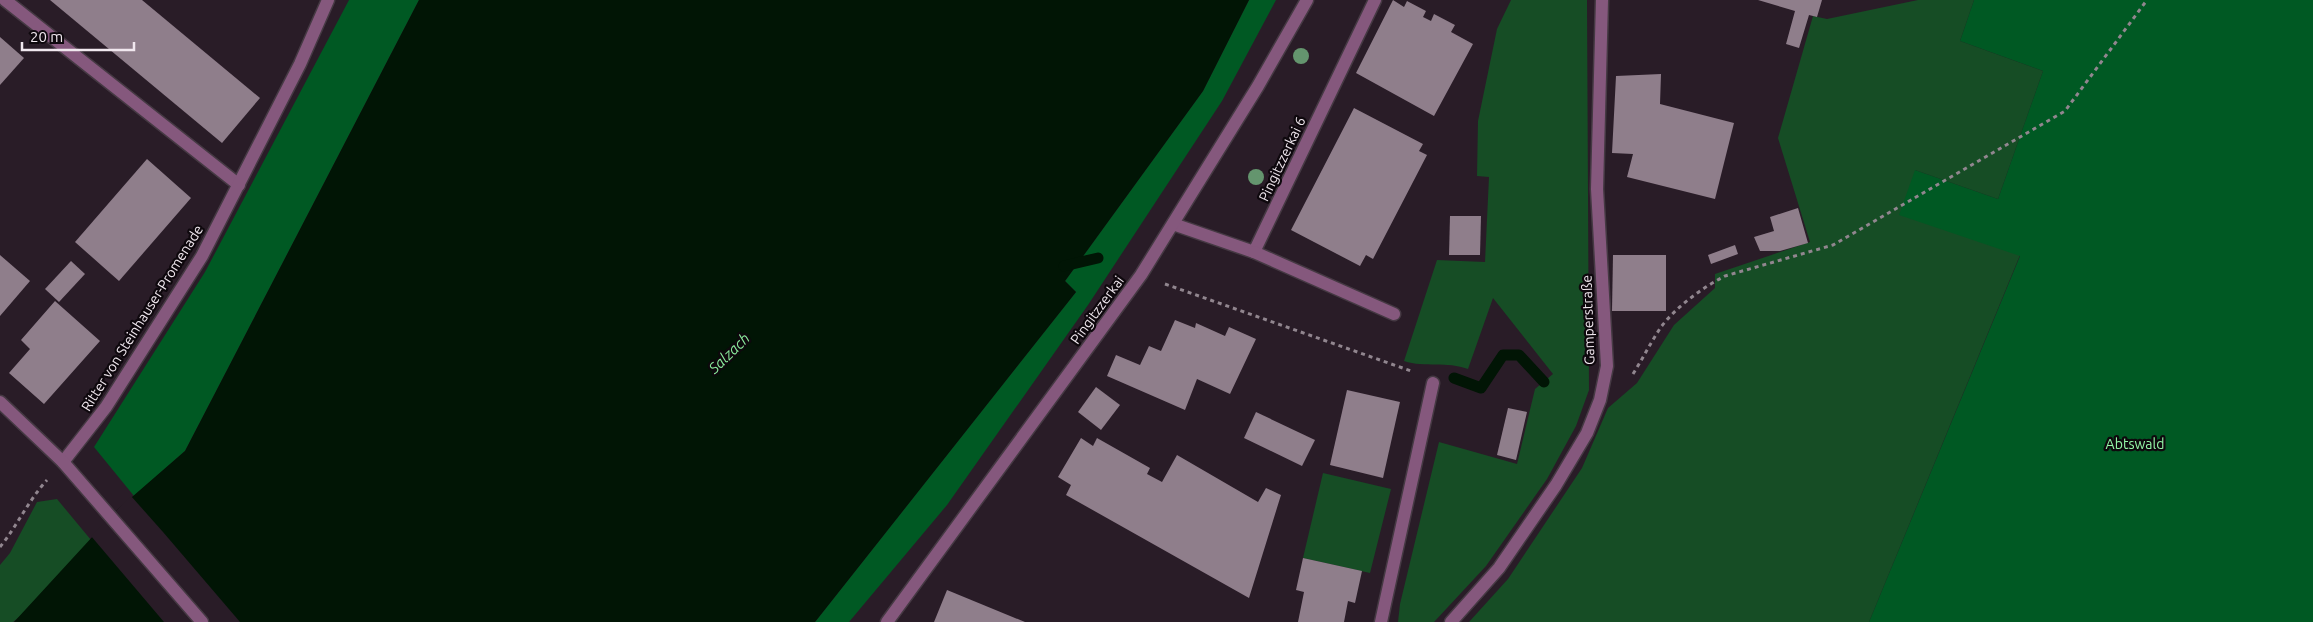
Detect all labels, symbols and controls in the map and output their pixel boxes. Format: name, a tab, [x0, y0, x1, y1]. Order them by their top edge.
scale bar	[22, 20, 135, 52]
text: 20 m	[30, 28, 63, 45]
street label: Pingitzzerkai 6	[1255, 114, 1309, 204]
street label: Ritter von Steinhauser-Promenade	[78, 222, 206, 414]
street label: Pingitzzerkai	[1067, 273, 1127, 347]
street label: Gamperstraße	[1578, 275, 1598, 365]
water label: Salzach	[704, 329, 753, 377]
park label: Abtswald	[2106, 436, 2164, 452]

